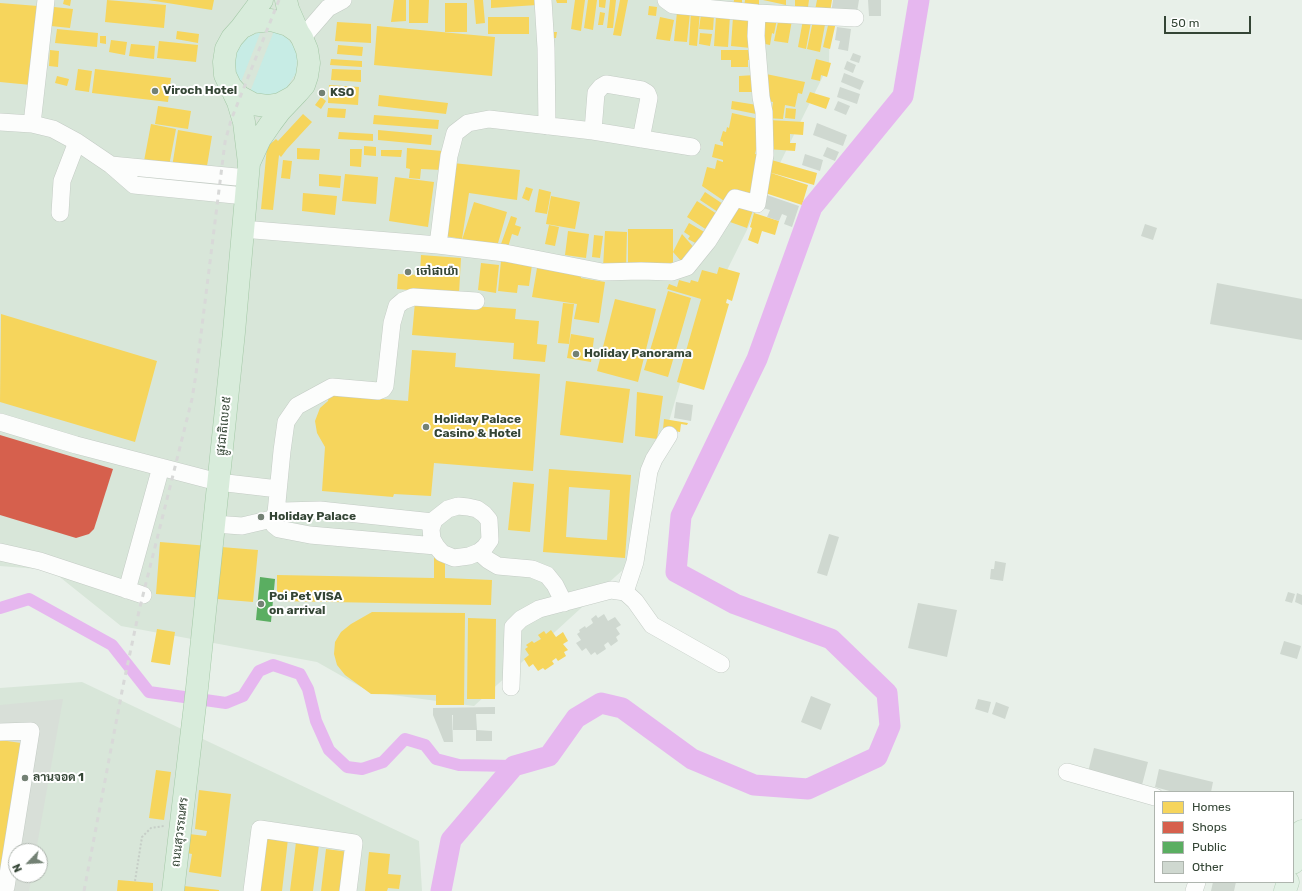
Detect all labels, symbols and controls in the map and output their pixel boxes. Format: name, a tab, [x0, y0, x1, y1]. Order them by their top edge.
scale bar	[1166, 8, 1253, 34]
text: 50 m	[1171, 16, 1199, 30]
place label: Viroch Hotel	[163, 84, 237, 98]
marker: Viroch Hotel	[150, 86, 160, 96]
place label: KSO	[330, 86, 354, 100]
marker: KSO	[317, 88, 327, 98]
place label: ចៅផាយ៉ា	[416, 265, 459, 279]
marker: ចៅផាយ៉ា	[403, 267, 413, 277]
place label: Holiday Panorama	[584, 347, 692, 361]
marker: Holiday Panorama	[571, 349, 581, 359]
street label: ផ្លូវជាតិលេខ៥	[214, 395, 234, 457]
place label: Holiday Palace Casino & Hotel	[434, 413, 521, 441]
marker: Holiday Palace Casino & Hotel	[421, 422, 431, 432]
place label: Holiday Palace	[269, 510, 356, 524]
marker: Holiday Palace	[256, 512, 266, 522]
place label: Poi Pet VISA on arrival	[269, 590, 342, 618]
marker: Poi Pet VISA on arrival	[256, 599, 266, 609]
place label: ลานจอด 1	[33, 771, 84, 785]
marker: ลานจอด 1	[20, 773, 30, 783]
legend	[1154, 791, 1294, 883]
street label: ถนนสุวรรณศร	[169, 796, 191, 868]
text: Homes	[1192, 800, 1231, 814]
text: Shops	[1192, 820, 1227, 834]
text: Public	[1192, 840, 1227, 854]
north arrow	[8, 843, 48, 883]
text: Other	[1192, 860, 1223, 874]
text: N	[10, 862, 25, 874]

